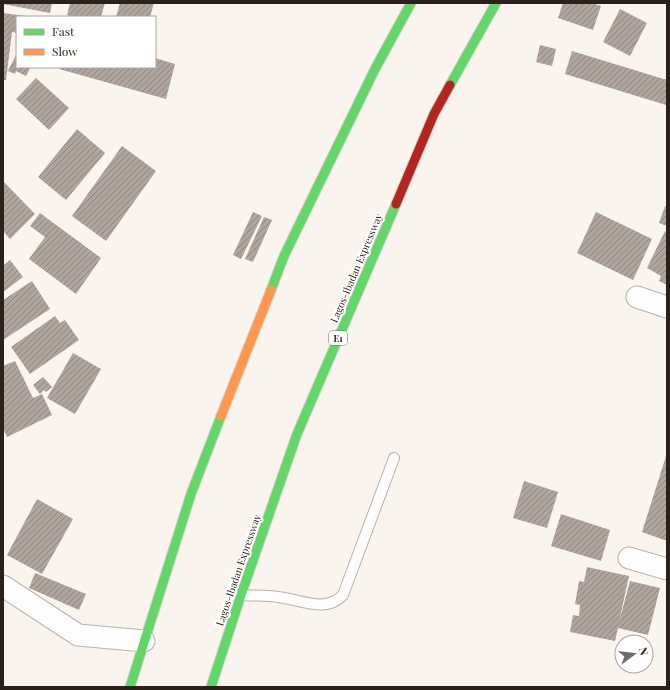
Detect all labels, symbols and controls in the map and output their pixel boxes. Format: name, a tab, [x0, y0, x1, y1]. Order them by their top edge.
legend	[16, 16, 156, 68]
text: Fast	[52, 23, 75, 39]
text: Slow	[52, 43, 78, 59]
street label: Lagos-Ibadan Expressway	[327, 211, 385, 325]
road number: E1	[329, 331, 347, 345]
street label: Lagos-Ibadan Expressway	[212, 512, 264, 628]
north arrow	[614, 634, 654, 674]
text: N	[636, 646, 652, 657]

